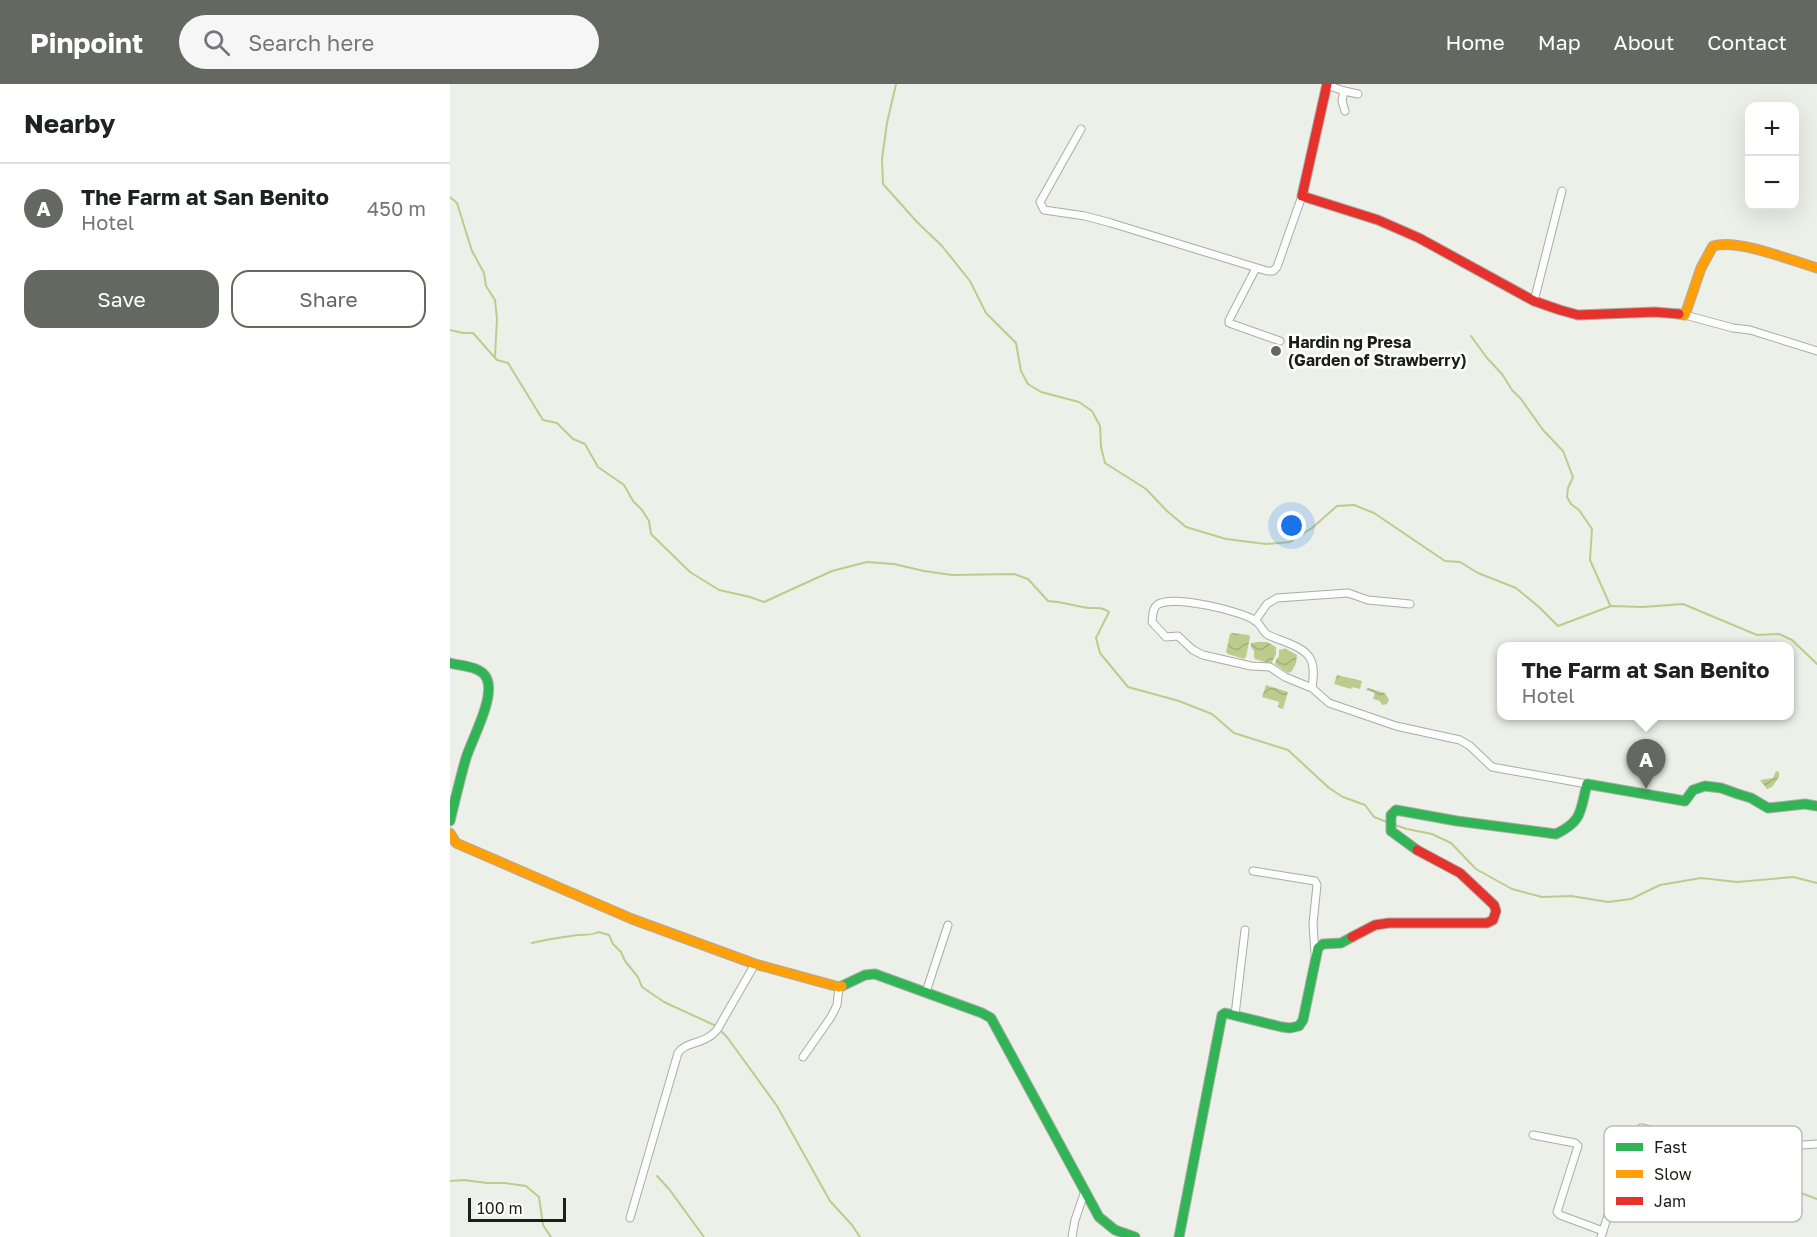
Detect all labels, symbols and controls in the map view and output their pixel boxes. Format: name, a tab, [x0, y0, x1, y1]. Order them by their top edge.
search box	[179, 15, 599, 69]
text: Pinpoint	[30, 26, 143, 59]
icon: search	[200, 26, 233, 59]
text: Search here	[248, 29, 374, 56]
text: Home	[1445, 29, 1505, 55]
text: Map	[1538, 29, 1581, 55]
text: About	[1614, 29, 1674, 55]
text: Contact	[1707, 29, 1787, 55]
map controls	[1745, 102, 1799, 210]
button: +	[1745, 102, 1799, 156]
text: Nearby	[24, 108, 115, 139]
button: −	[1745, 156, 1799, 210]
text: The Farm at San Benito	[81, 183, 329, 210]
text: A	[36, 196, 51, 220]
text: 450 m	[367, 196, 426, 220]
text: Hotel	[81, 210, 134, 234]
button: Save	[24, 270, 219, 328]
button: Share	[231, 270, 426, 328]
place label: Hardin ng Presa (Garden of Strawberry)	[1288, 332, 1467, 370]
marker: Hardin ng Presa (Garden of Strawberry)	[1269, 344, 1283, 358]
your location	[1277, 511, 1306, 540]
popup	[1497, 642, 1794, 720]
text: The Farm at San Benito	[1521, 656, 1770, 683]
text: Hotel	[1521, 683, 1575, 707]
pin: A	[1626, 740, 1666, 789]
legend	[1604, 1126, 1802, 1222]
text: Fast	[1654, 1137, 1687, 1157]
text: Slow	[1654, 1164, 1692, 1184]
text: Jam	[1654, 1191, 1686, 1211]
scale bar	[468, 1195, 566, 1222]
text: 100 m	[477, 1198, 523, 1218]

